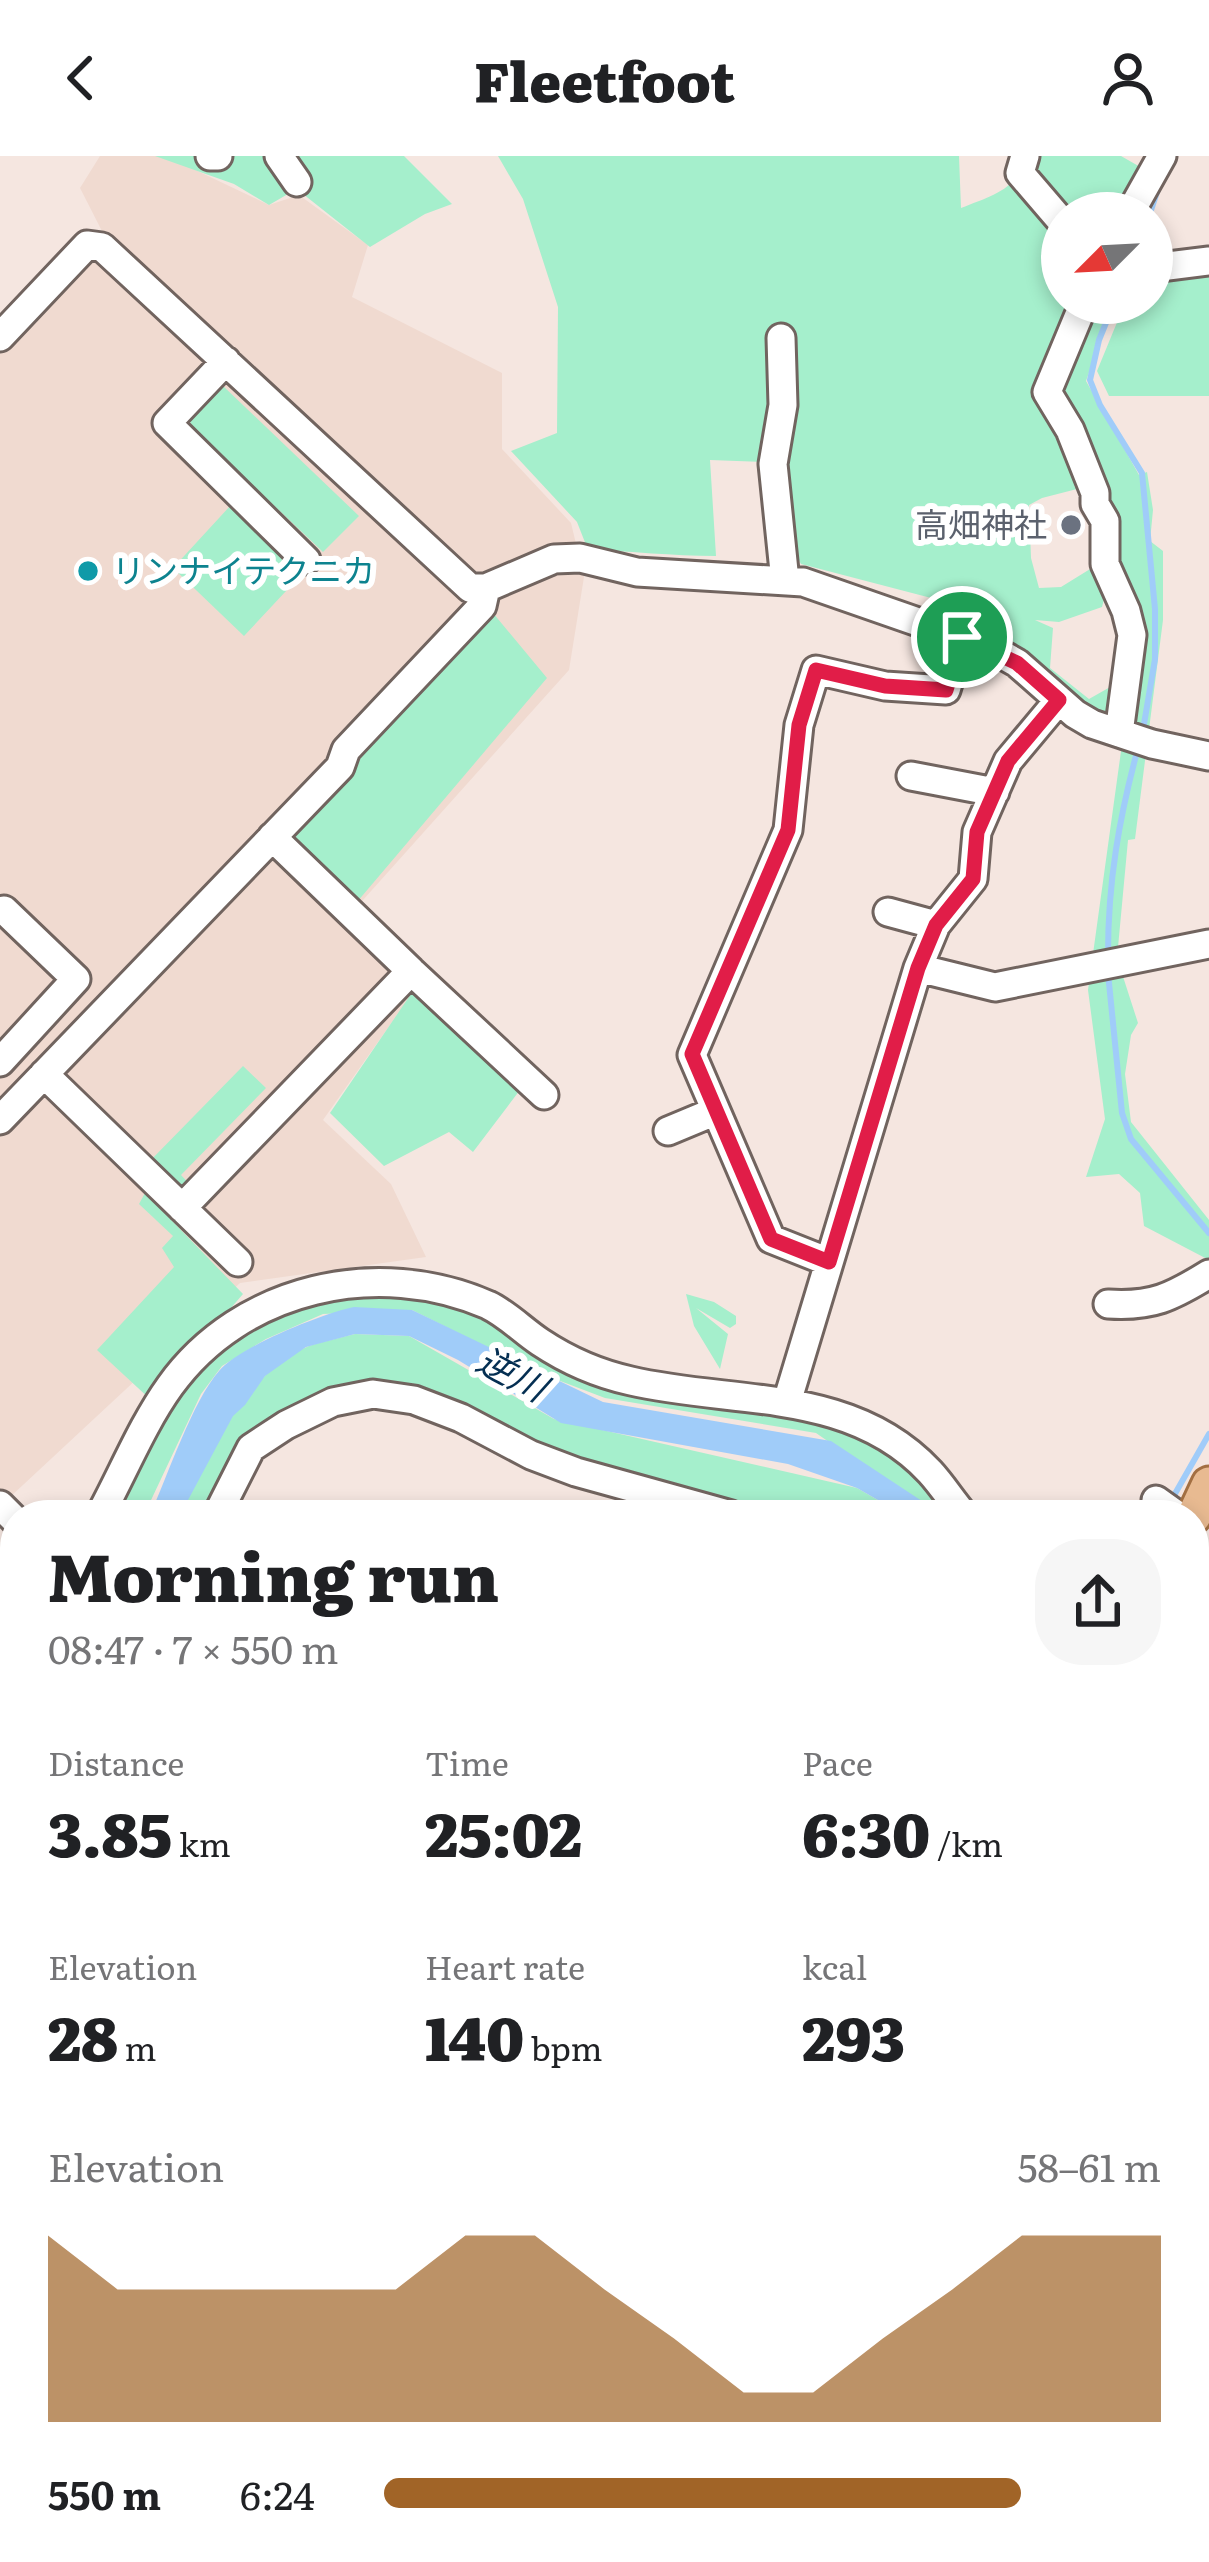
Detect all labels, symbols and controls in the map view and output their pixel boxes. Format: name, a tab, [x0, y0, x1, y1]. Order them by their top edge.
text: Fleetfoot	[474, 38, 735, 119]
icon: back	[48, 45, 114, 111]
icon: person	[1095, 45, 1161, 111]
north arrow	[1041, 192, 1173, 324]
map controls	[1041, 192, 1173, 324]
place label: 高畑神社	[915, 498, 1047, 547]
marker: 高畑神社	[1058, 512, 1084, 538]
place label: リンナイテクニカ	[112, 544, 375, 593]
marker: リンナイテクニカ	[75, 558, 101, 584]
pin	[911, 586, 1013, 688]
icon: arrive	[929, 604, 995, 670]
water label: 逆川	[469, 1331, 561, 1414]
text: Morning run	[48, 1524, 499, 1622]
button: share	[1035, 1539, 1161, 1665]
text: 08:47 · 7 × 550 m	[48, 1618, 339, 1676]
text: Distance	[48, 1737, 184, 1786]
text: Time	[425, 1737, 509, 1786]
text: Pace	[802, 1737, 873, 1786]
text: 3.85	[48, 1786, 172, 1875]
text: 25:02	[425, 1786, 582, 1875]
text: 6:30	[802, 1786, 930, 1875]
text: km	[172, 1818, 231, 1867]
text: /km	[930, 1818, 1003, 1867]
text: Elevation	[48, 1941, 197, 1990]
text: Heart rate	[425, 1941, 585, 1990]
text: kcal	[802, 1941, 867, 1990]
text: 28	[48, 1990, 118, 2079]
text: 140	[425, 1990, 524, 2079]
text: 293	[802, 1990, 905, 2079]
text: m	[118, 2022, 157, 2071]
text: bpm	[524, 2022, 603, 2071]
text: Elevation	[48, 2136, 224, 2194]
text: 58–61 m	[1018, 2136, 1161, 2194]
text: 550 m	[48, 2464, 161, 2522]
text: 6:24	[240, 2464, 315, 2522]

